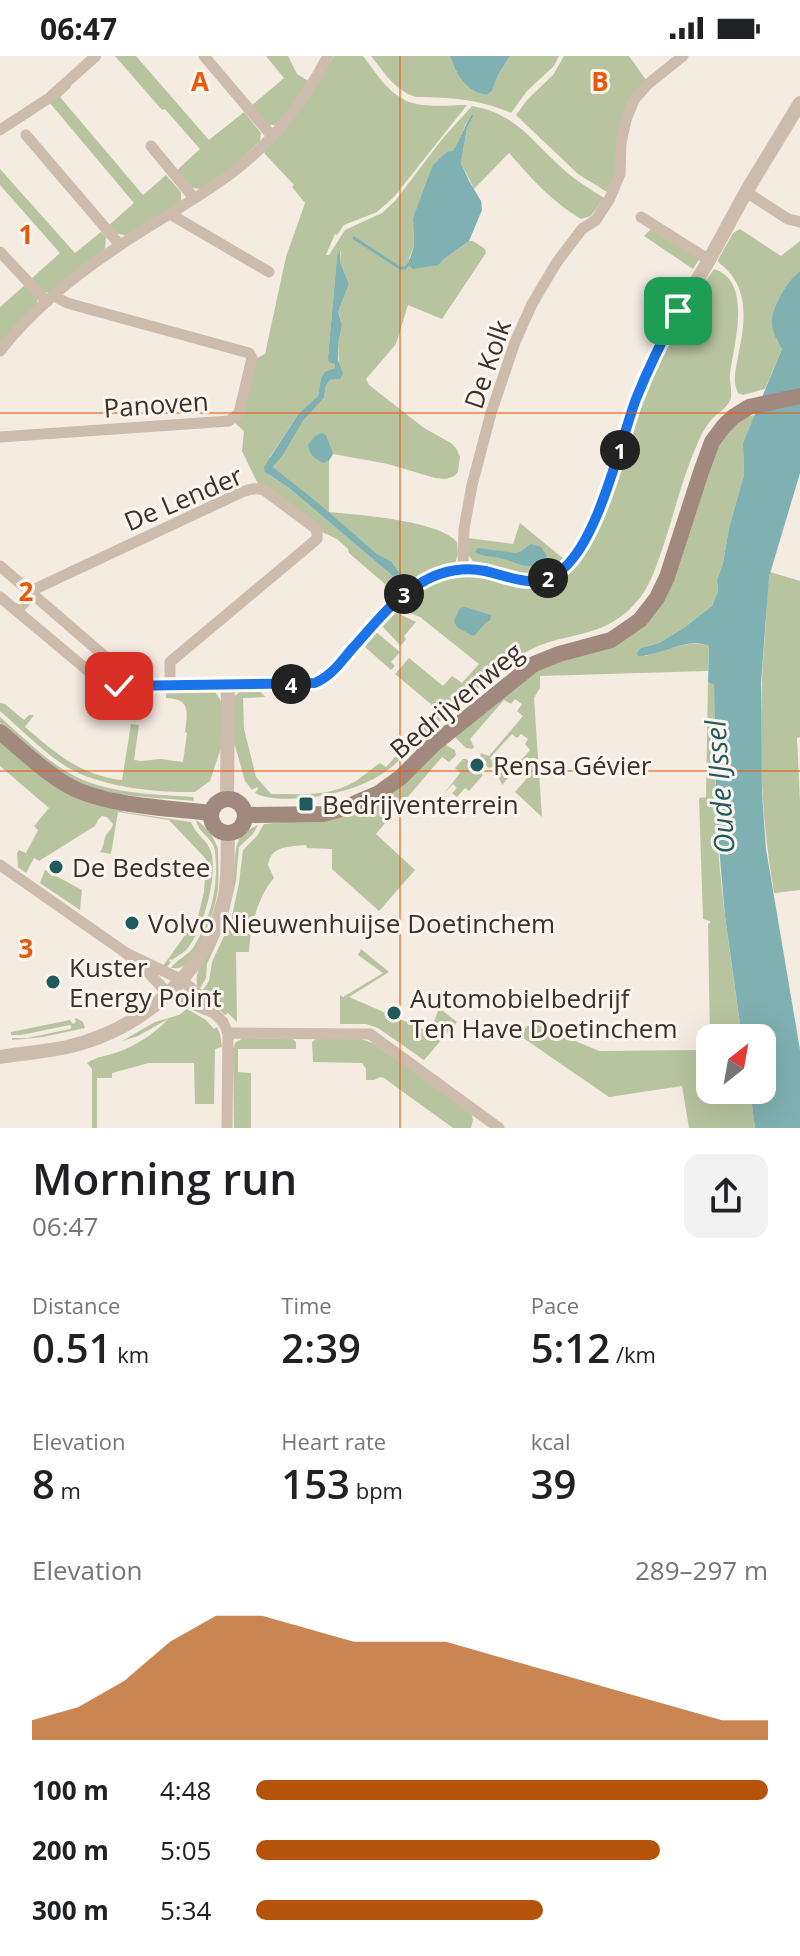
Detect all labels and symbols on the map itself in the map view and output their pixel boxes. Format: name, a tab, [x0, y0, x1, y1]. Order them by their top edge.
text: A	[191, 63, 209, 99]
text: B	[591, 63, 609, 99]
text: 1	[19, 216, 33, 252]
pin	[644, 277, 712, 345]
street label: De Kolk	[455, 314, 519, 413]
street label: Panoven	[102, 382, 210, 426]
pin: 1	[600, 430, 640, 470]
street label: De Lender	[118, 457, 248, 539]
pin: 2	[528, 558, 568, 598]
text: 2	[19, 573, 34, 609]
pin: 3	[384, 574, 424, 614]
street label: Bedrijvenweg	[382, 634, 530, 766]
pin	[85, 652, 153, 720]
pin: 4	[271, 664, 311, 704]
water label: Oude IJssel	[695, 718, 743, 855]
place label: Rensa Gévier	[493, 747, 652, 783]
marker: Rensa Gévier	[468, 756, 486, 774]
place label: Bedrijventerrein	[322, 786, 519, 822]
marker: Bedrijventerrein	[297, 795, 315, 813]
place label: De Bedstee	[72, 849, 210, 885]
marker: De Bedstee	[47, 858, 65, 876]
place label: Volvo Nieuwenhuijse Doetinchem	[148, 905, 555, 941]
marker: Volvo Nieuwenhuijse Doetinchem	[123, 914, 141, 932]
text: 3	[19, 930, 33, 966]
place label: Kuster Energy Point	[69, 949, 222, 1015]
marker: Kuster Energy Point	[44, 973, 62, 991]
place label: Automobielbedrijf Ten Have Doetinchem	[410, 980, 678, 1046]
marker: Automobielbedrijf Ten Have Doetinchem	[385, 1004, 403, 1022]
north arrow	[696, 1024, 776, 1104]

